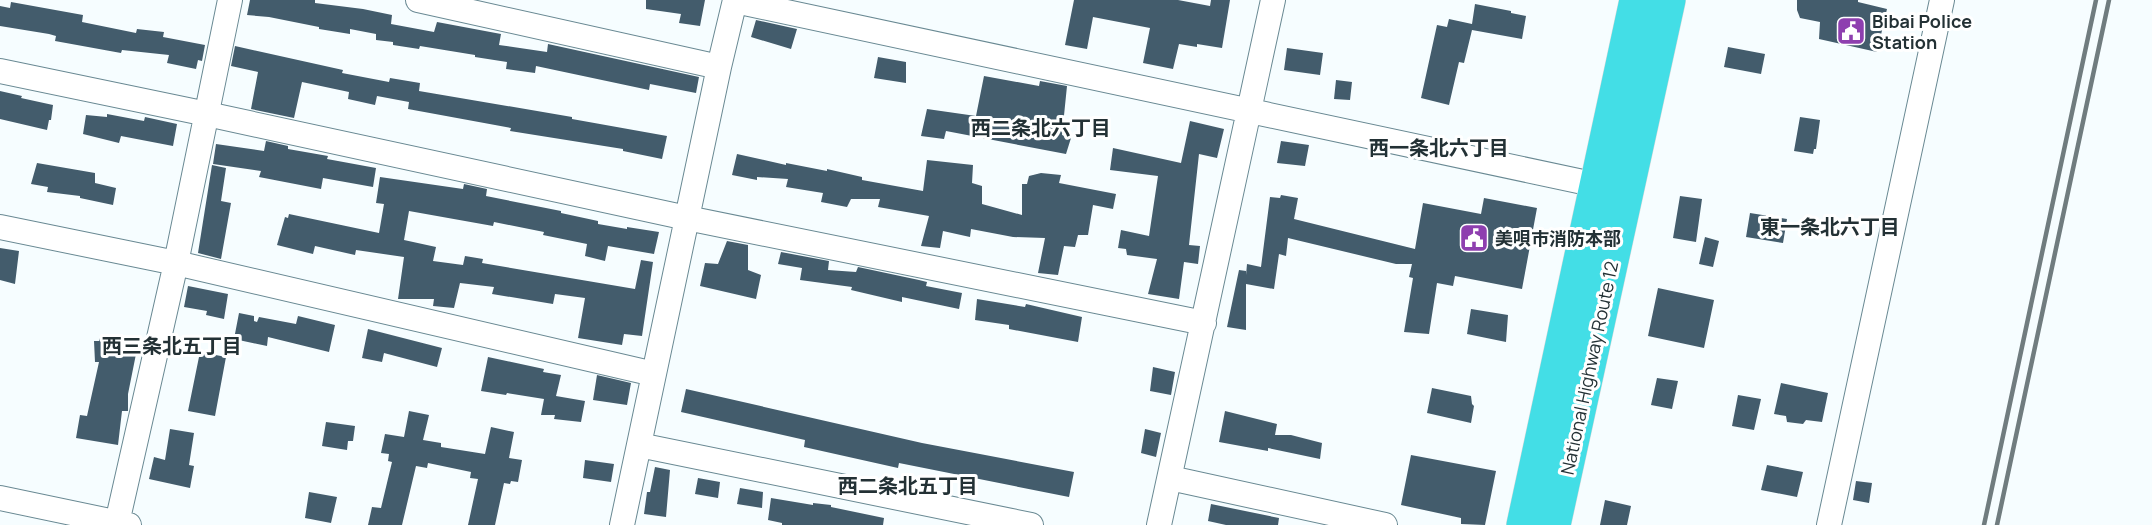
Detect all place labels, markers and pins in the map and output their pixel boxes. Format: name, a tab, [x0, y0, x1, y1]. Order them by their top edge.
place label: Bibai Police Station	[1872, 9, 1972, 54]
public building icon: Bibai Police Station	[1835, 15, 1867, 47]
public building icon: 美唄市消防本部	[1458, 222, 1490, 254]
place label: 美唄市消防本部	[1495, 226, 1621, 250]

